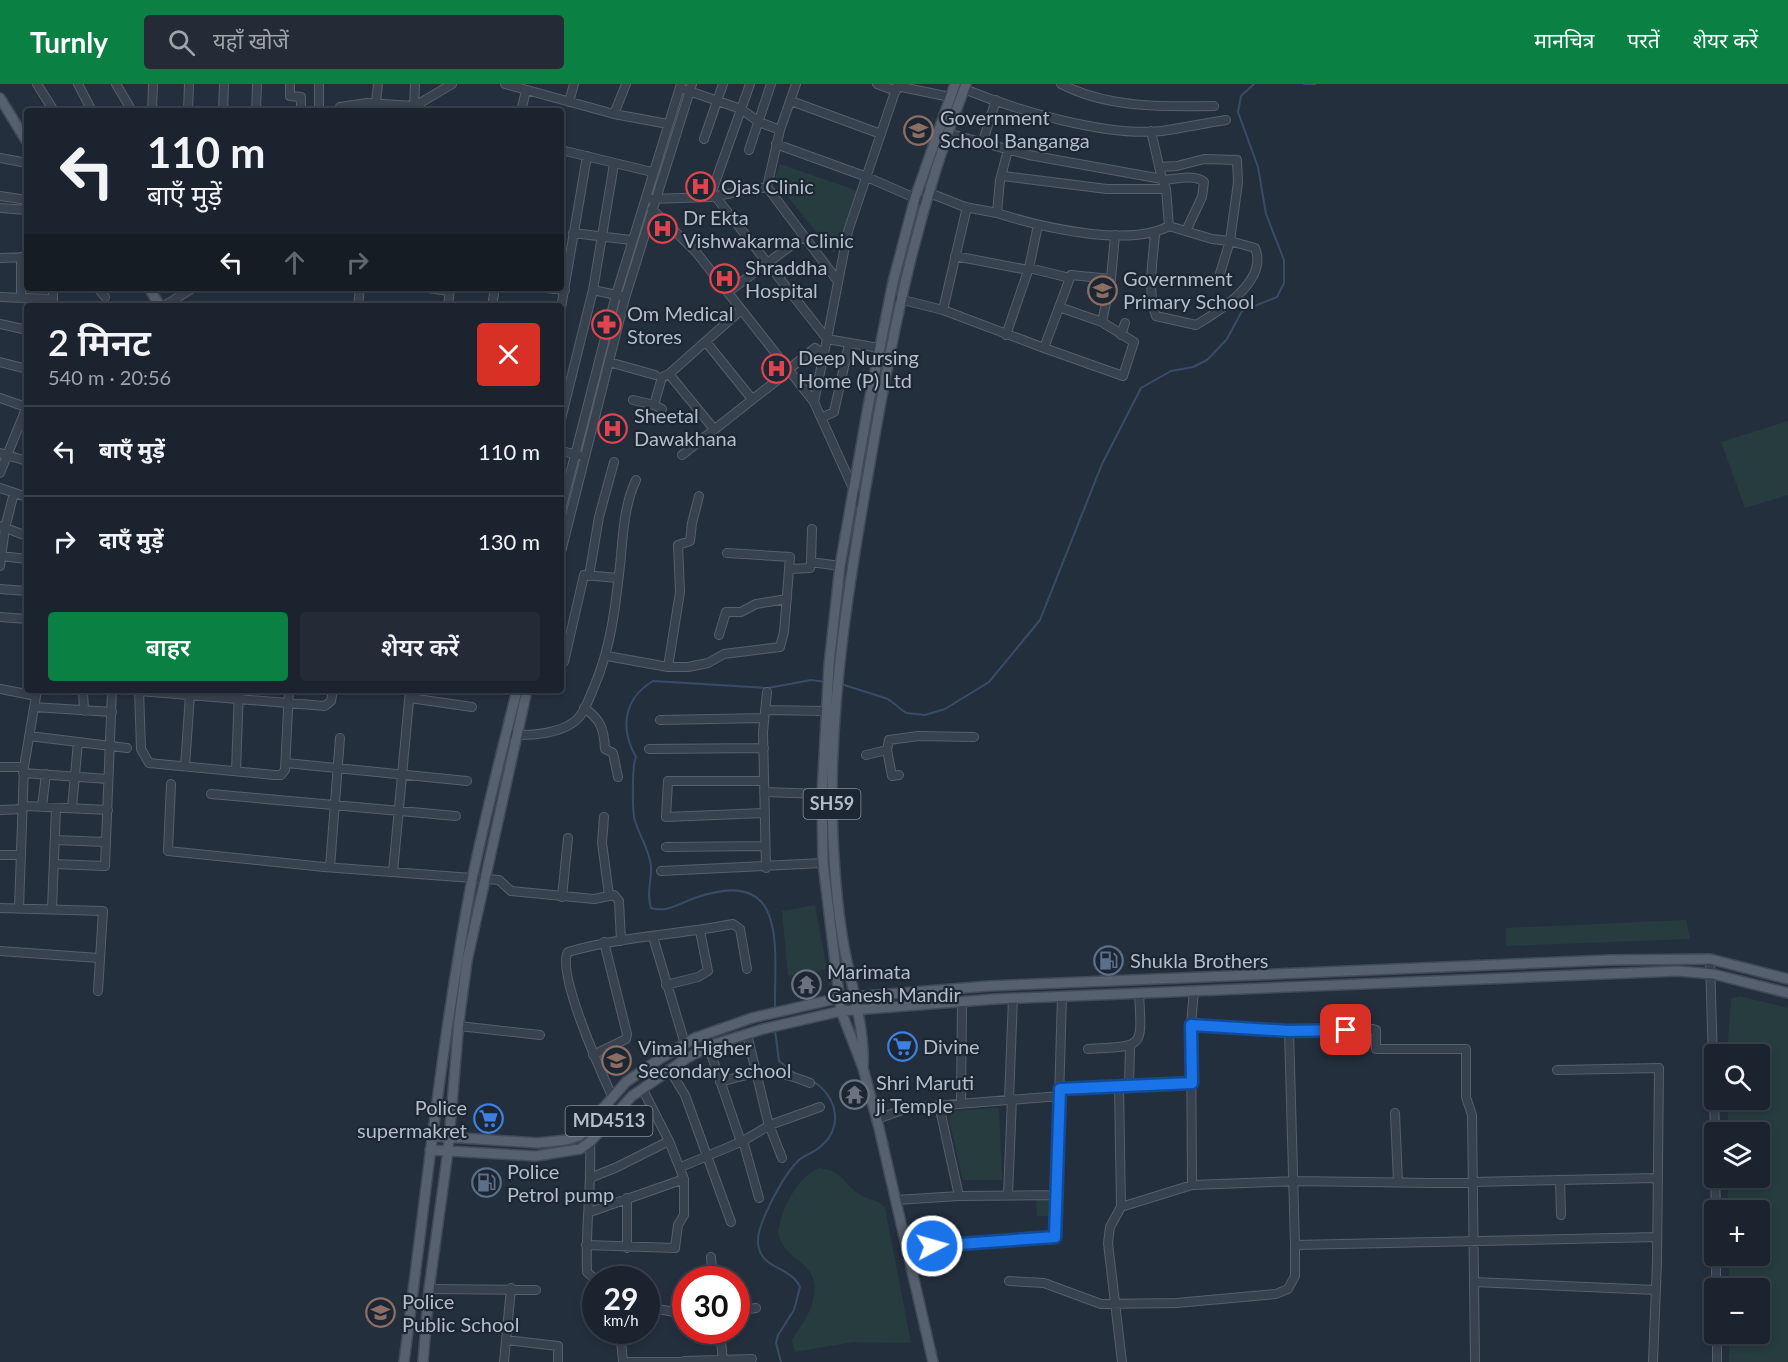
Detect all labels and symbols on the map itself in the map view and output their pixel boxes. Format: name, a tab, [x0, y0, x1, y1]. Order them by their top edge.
place label: Government School Banganga	[940, 105, 1090, 152]
school or university icon: Government School Banganga	[903, 114, 935, 146]
hospital icon: Ojas Clinic	[684, 171, 716, 203]
place label: Ojas Clinic	[721, 174, 814, 198]
place label: Dr Ekta Vishwakarma Clinic	[683, 205, 854, 252]
hospital icon: Dr Ekta Vishwakarma Clinic	[646, 213, 678, 245]
place label: Shraddha Hospital	[745, 255, 827, 302]
hospital icon: Shraddha Hospital	[708, 263, 740, 295]
place label: Government Primary School	[1123, 266, 1254, 313]
school or university icon: Government Primary School	[1086, 274, 1118, 306]
place label: Om Medical Stores	[627, 301, 733, 348]
pharmacy icon: Om Medical Stores	[590, 309, 622, 341]
place label: Deep Nursing Home (P) Ltd	[798, 345, 919, 392]
hospital icon: Deep Nursing Home (P) Ltd	[761, 353, 793, 385]
place label: Sheetal Dawakhana	[634, 403, 737, 450]
hospital icon: Sheetal Dawakhana	[597, 412, 629, 444]
road number: SH59	[804, 789, 860, 819]
fuel station icon: Shukla Brothers	[1093, 945, 1125, 977]
place label: Shukla Brothers	[1130, 948, 1268, 972]
place label: Marimata Ganesh Mandir	[827, 959, 962, 1006]
temple icon: Marimata Ganesh Mandir	[790, 968, 822, 1000]
pin	[1320, 1004, 1371, 1055]
supermarket icon: Divine	[886, 1031, 918, 1063]
place label: Divine	[923, 1034, 980, 1058]
place label: Vimal Higher Secondary school	[638, 1035, 791, 1082]
school or university icon: Vimal Higher Secondary school	[601, 1044, 633, 1076]
place label: Shri Maruti ji Temple	[875, 1070, 974, 1117]
temple icon: Shri Maruti ji Temple	[839, 1078, 871, 1110]
place label: Police supermakret	[357, 1095, 467, 1142]
supermarket icon: Police supermakret	[472, 1103, 504, 1135]
road number: MD4513	[566, 1106, 652, 1136]
place label: Police Petrol pump	[507, 1159, 614, 1206]
fuel station icon: Police Petrol pump	[470, 1167, 502, 1199]
position arrow	[900, 1214, 964, 1278]
speed limit sign: 30	[672, 1266, 750, 1344]
place label: Police Public School	[402, 1289, 519, 1336]
school or university icon: Police Public School	[365, 1297, 397, 1329]

